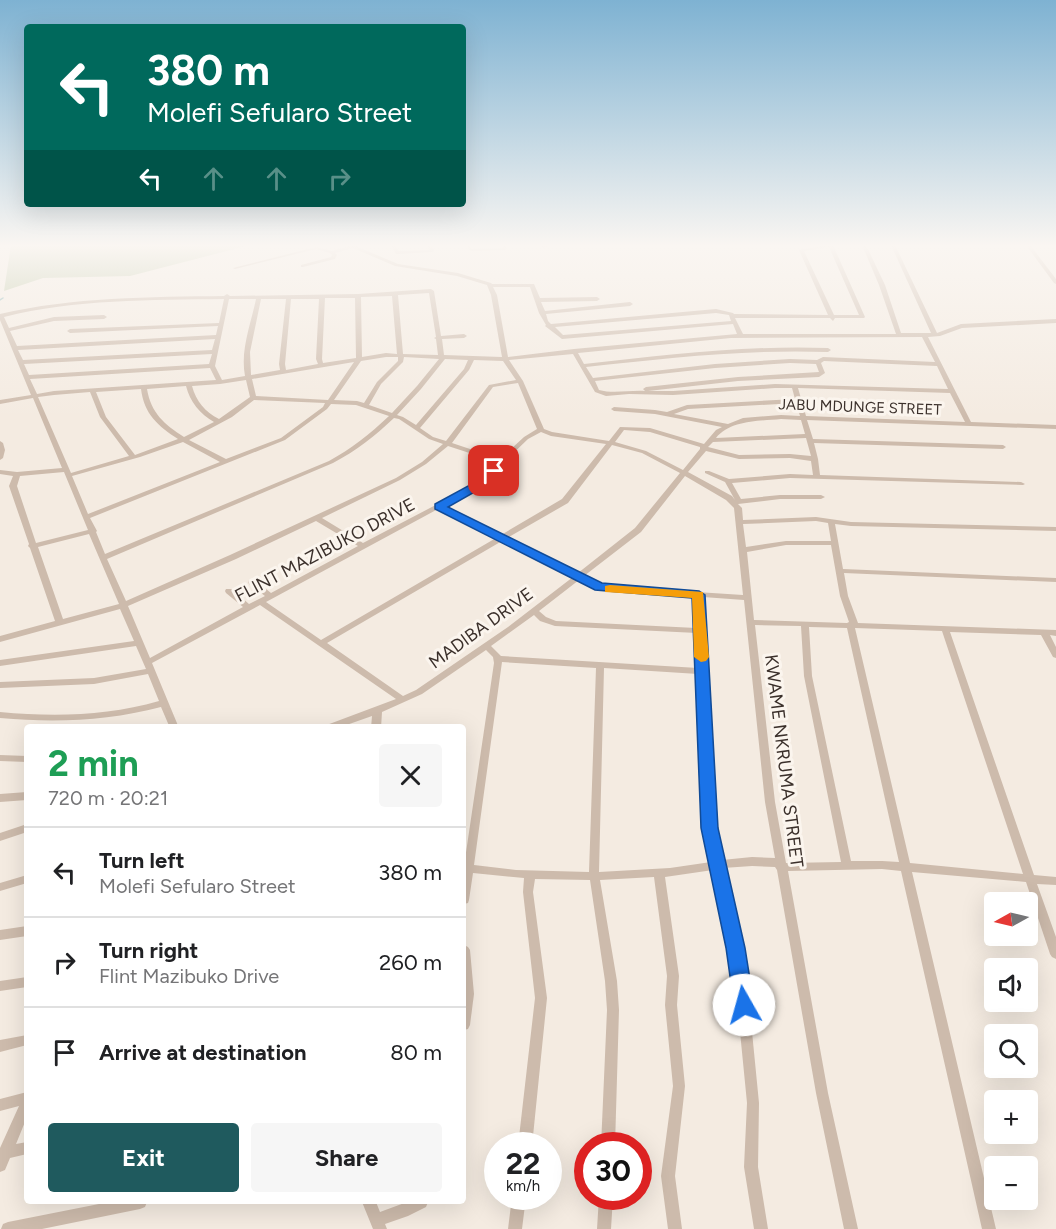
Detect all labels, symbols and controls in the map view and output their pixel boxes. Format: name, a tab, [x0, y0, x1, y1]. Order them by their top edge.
text: 380 m	[147, 45, 270, 96]
icon: left	[48, 48, 126, 126]
text: Molefi Sefularo Street	[147, 96, 412, 129]
icon: left	[134, 162, 167, 195]
icon: ahead	[197, 162, 230, 195]
icon: ahead	[260, 162, 293, 195]
icon: right	[323, 162, 356, 195]
street label: JABU MDUNGE STREET	[778, 395, 943, 419]
pin	[468, 445, 519, 496]
icon: arrive	[477, 454, 510, 487]
street label: FLINT MAZIBUKO DRIVE	[231, 493, 419, 607]
street label: MADIBA DRIVE	[424, 583, 538, 673]
street label: KWAME NKRUMA STREET	[760, 653, 808, 869]
text: 2 min	[48, 742, 139, 785]
button: close	[379, 744, 442, 807]
text: 720 m · 20:21	[48, 786, 168, 810]
text: Turn left	[99, 847, 185, 874]
icon: left	[48, 856, 81, 889]
text: 380 m	[378, 859, 442, 886]
text: Molefi Sefularo Street	[99, 874, 295, 898]
north arrow	[984, 892, 1038, 946]
map controls	[984, 892, 1038, 1210]
text: Turn right	[99, 937, 198, 964]
icon: right	[48, 946, 81, 979]
text: 260 m	[379, 949, 442, 976]
button: sound	[984, 958, 1038, 1012]
text: Flint Mazibuko Drive	[99, 964, 279, 988]
position arrow	[712, 973, 776, 1037]
button: search	[984, 1024, 1038, 1078]
icon: arrive	[48, 1036, 81, 1069]
text: Arrive at destination	[99, 1039, 307, 1066]
text: 80 m	[390, 1039, 442, 1066]
button: +	[984, 1090, 1038, 1144]
button: Exit	[48, 1123, 239, 1192]
button: Share	[251, 1123, 442, 1192]
speed limit sign: 30	[574, 1132, 652, 1210]
text: 22	[506, 1145, 540, 1182]
button: −	[984, 1156, 1038, 1210]
text: km/h	[506, 1177, 540, 1195]

